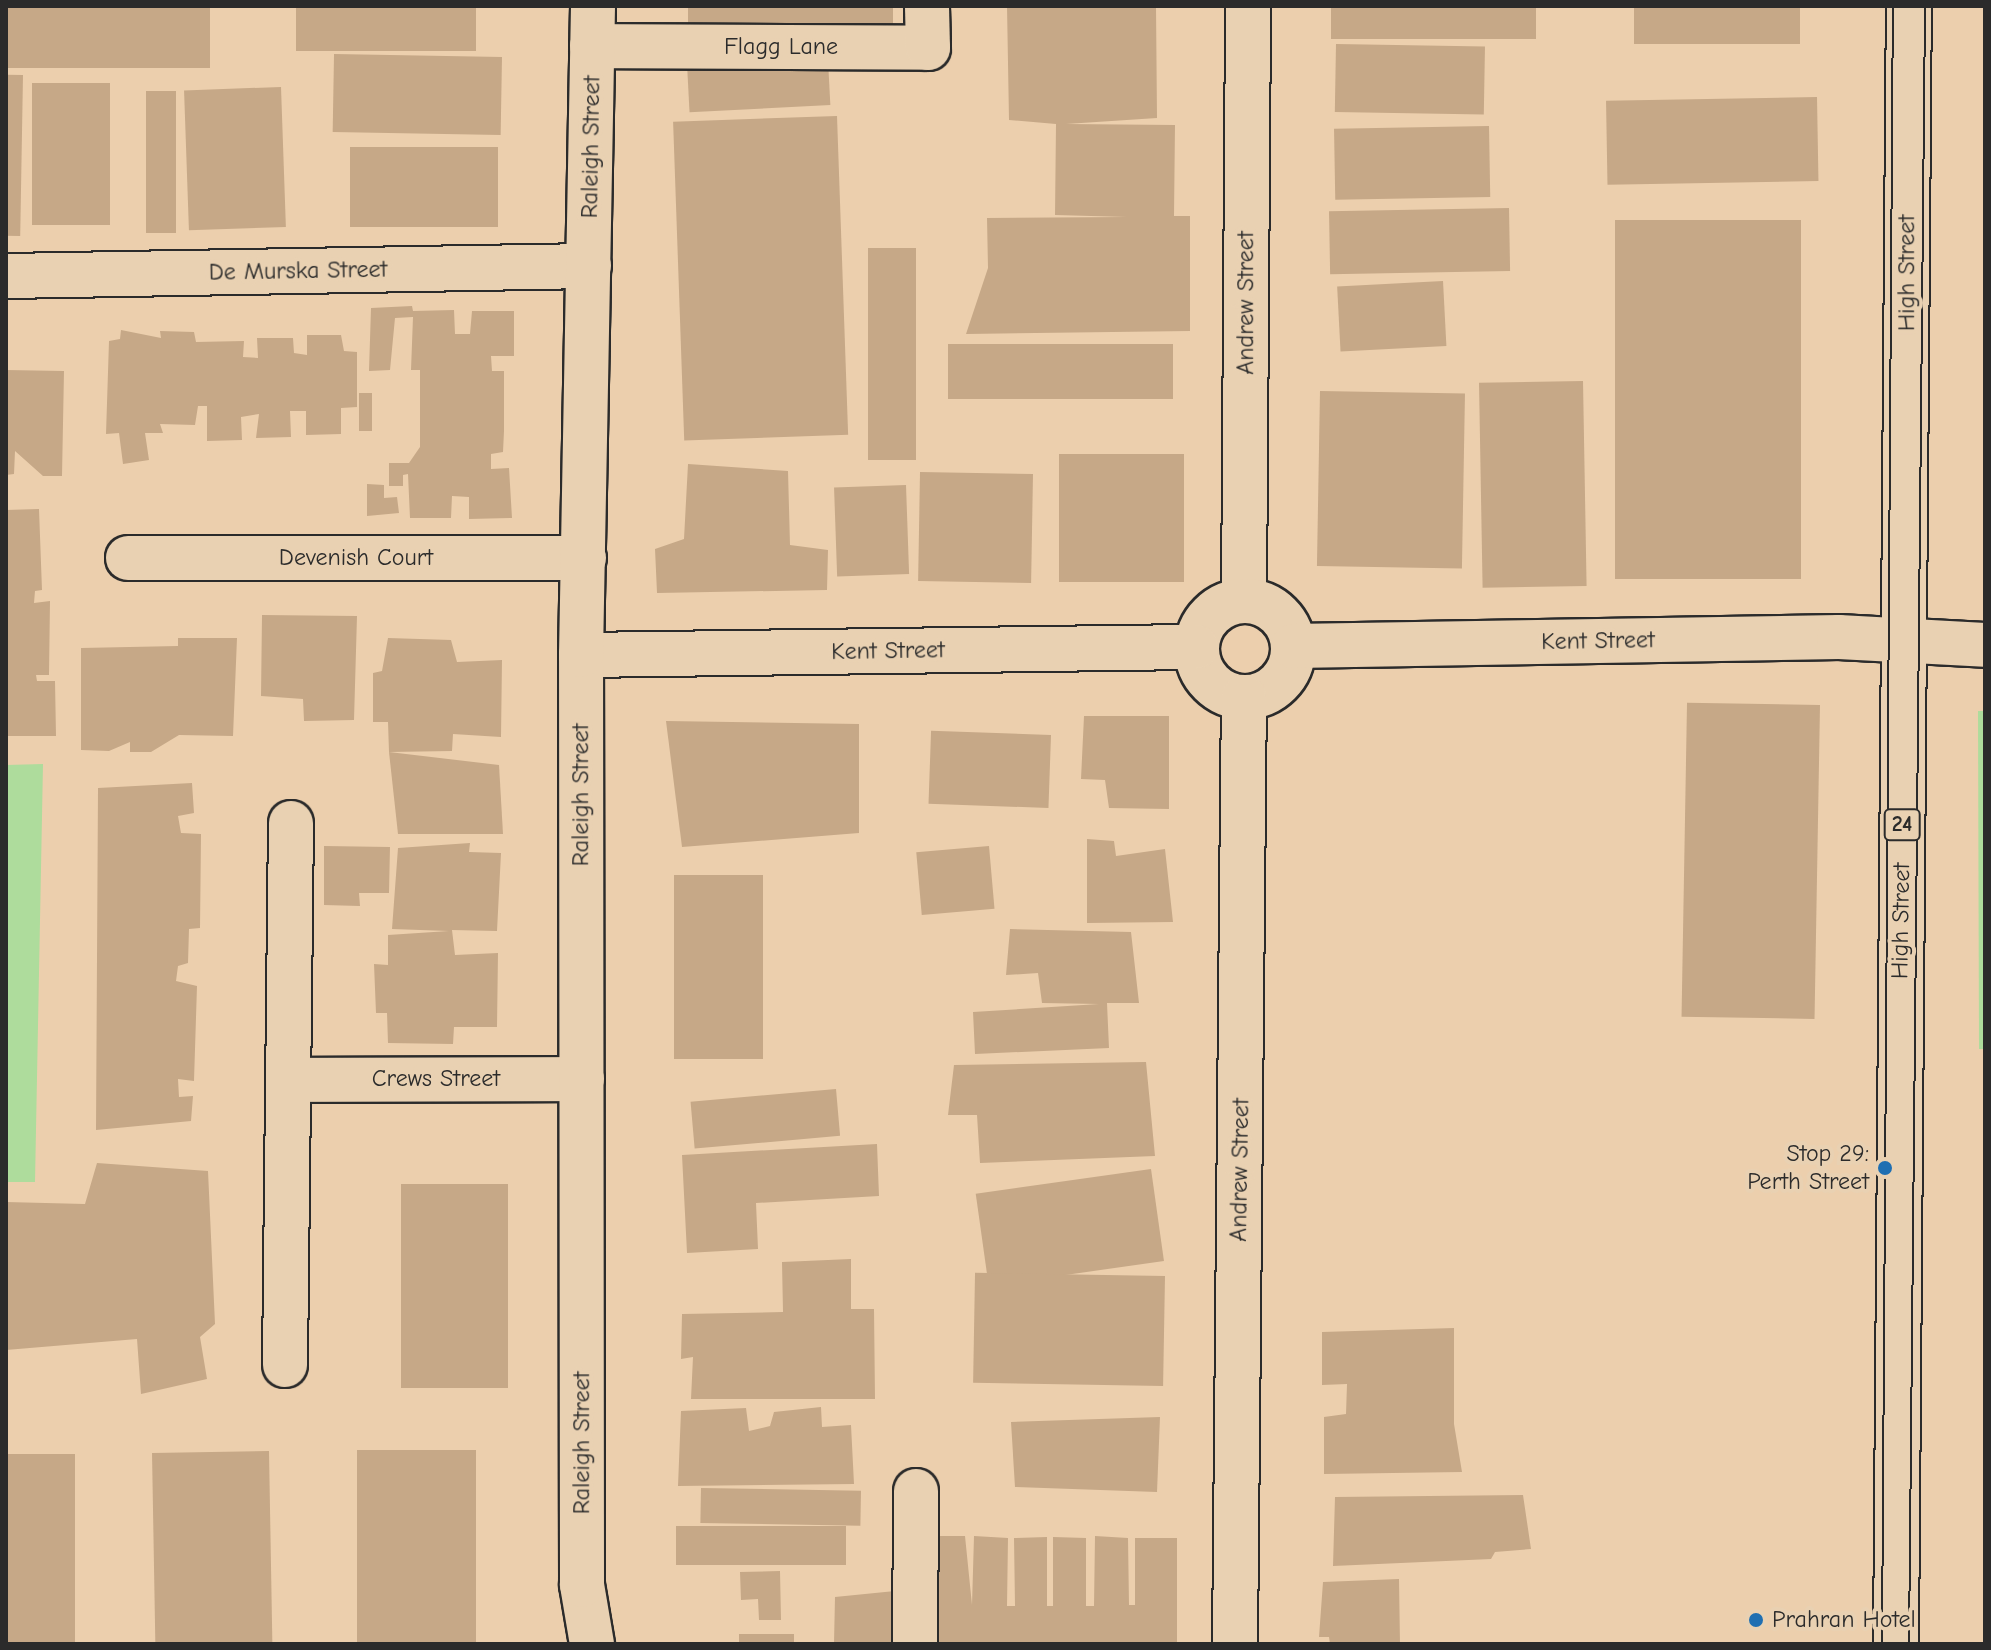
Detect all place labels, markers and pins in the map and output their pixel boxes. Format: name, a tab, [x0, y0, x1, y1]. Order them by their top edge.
place label: Stop 29: Perth Street	[1747, 1140, 1869, 1196]
marker: Stop 29: Perth Street	[1876, 1159, 1894, 1177]
place label: Prahran Hotel	[1772, 1606, 1916, 1634]
marker: Prahran Hotel	[1747, 1611, 1765, 1629]

